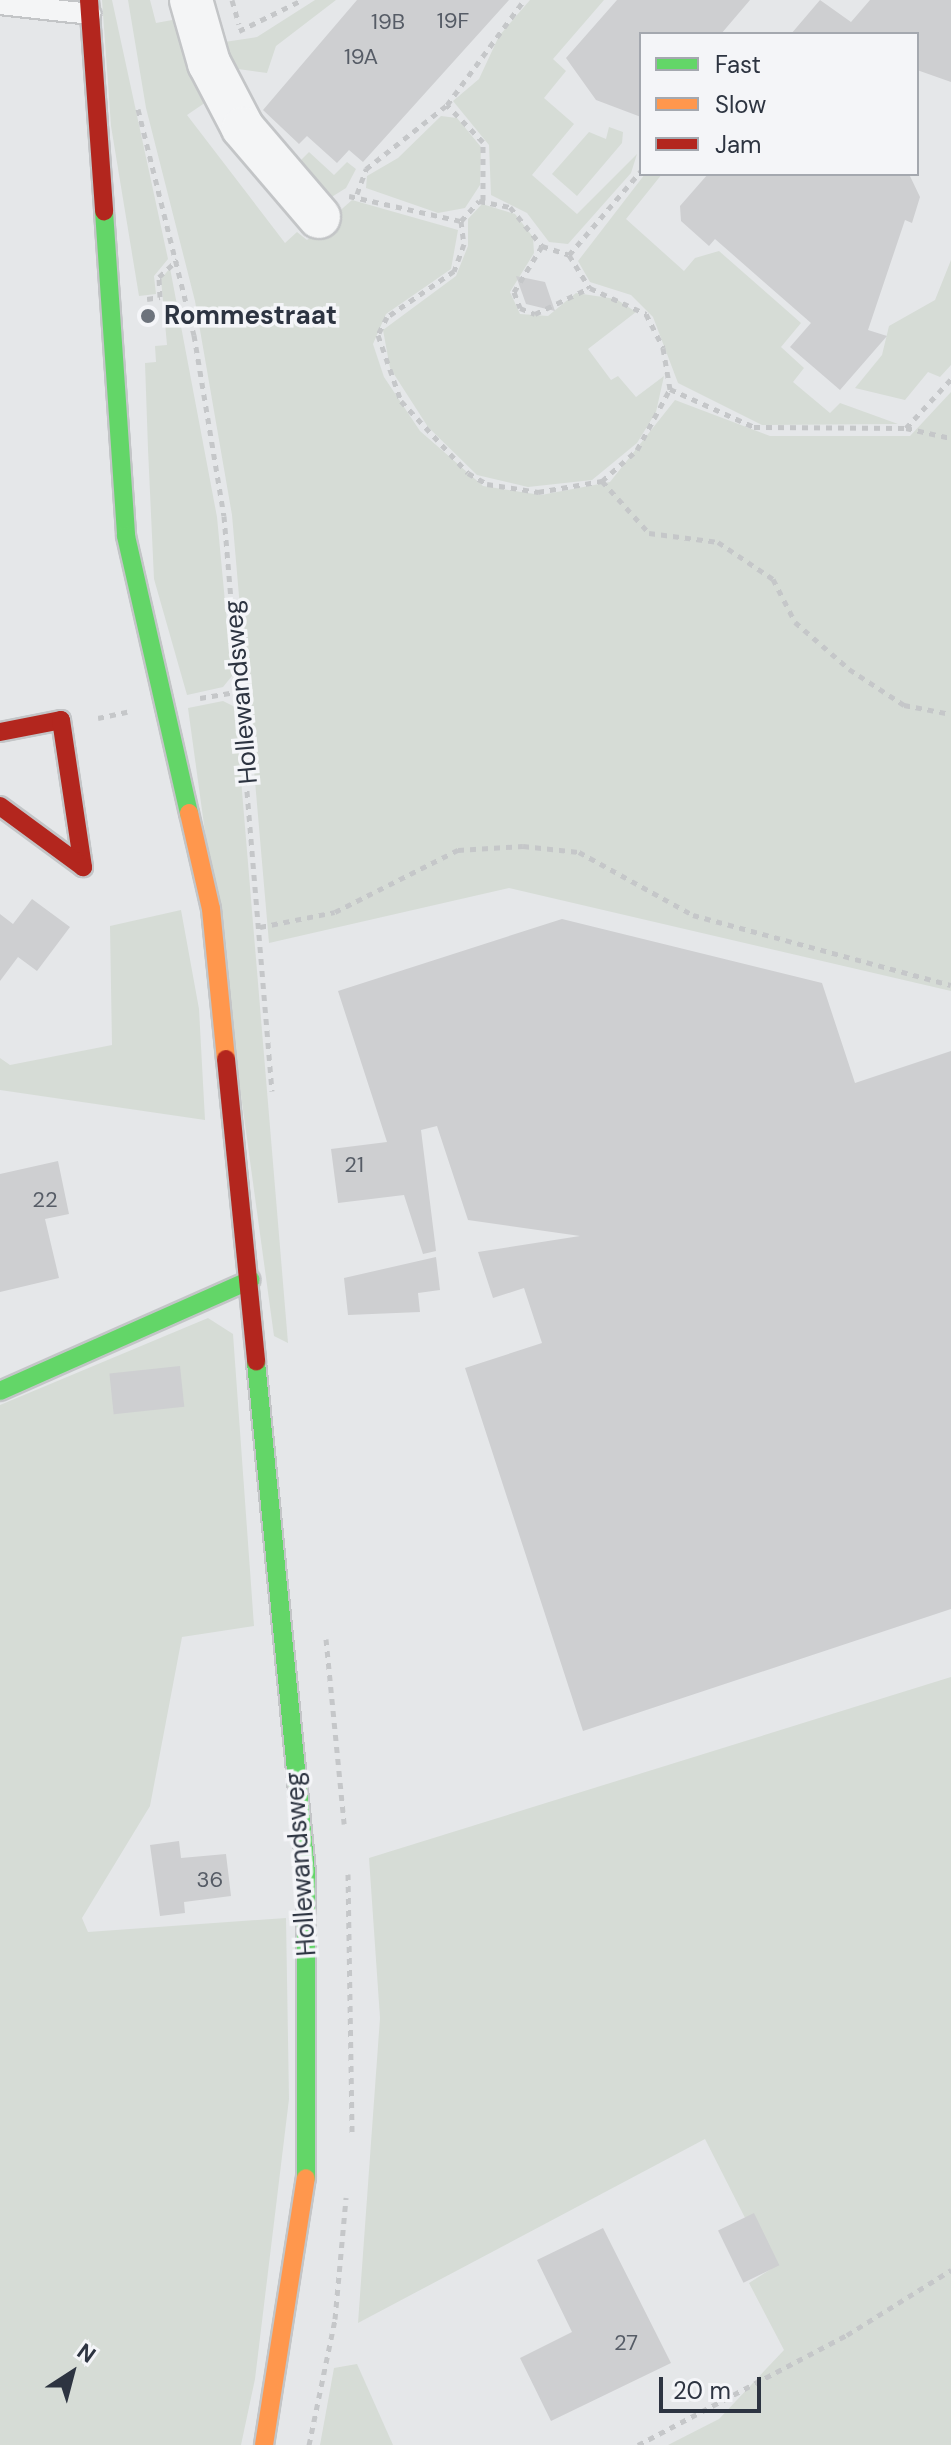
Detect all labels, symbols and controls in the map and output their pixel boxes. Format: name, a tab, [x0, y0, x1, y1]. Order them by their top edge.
house number: 19F	[437, 8, 469, 34]
house number: 19B	[371, 9, 405, 35]
legend	[639, 32, 919, 176]
house number: 19A	[344, 44, 378, 70]
text: Fast	[715, 49, 761, 80]
text: Slow	[715, 89, 766, 120]
text: Jam	[715, 129, 761, 160]
place label: Rommestraat	[164, 300, 337, 332]
marker: Rommestraat	[139, 307, 157, 325]
street label: Hollewandsweg	[217, 599, 265, 785]
house number: 21	[344, 1152, 364, 1178]
house number: 22	[32, 1187, 58, 1213]
street label: Hollewandsweg	[279, 1771, 323, 1957]
house number: 36	[197, 1867, 223, 1893]
house number: 27	[614, 2330, 638, 2356]
north arrow	[32, 2333, 112, 2413]
text: N	[71, 2337, 101, 2370]
scale bar	[663, 2361, 765, 2411]
text: 20 m	[673, 2375, 731, 2406]

